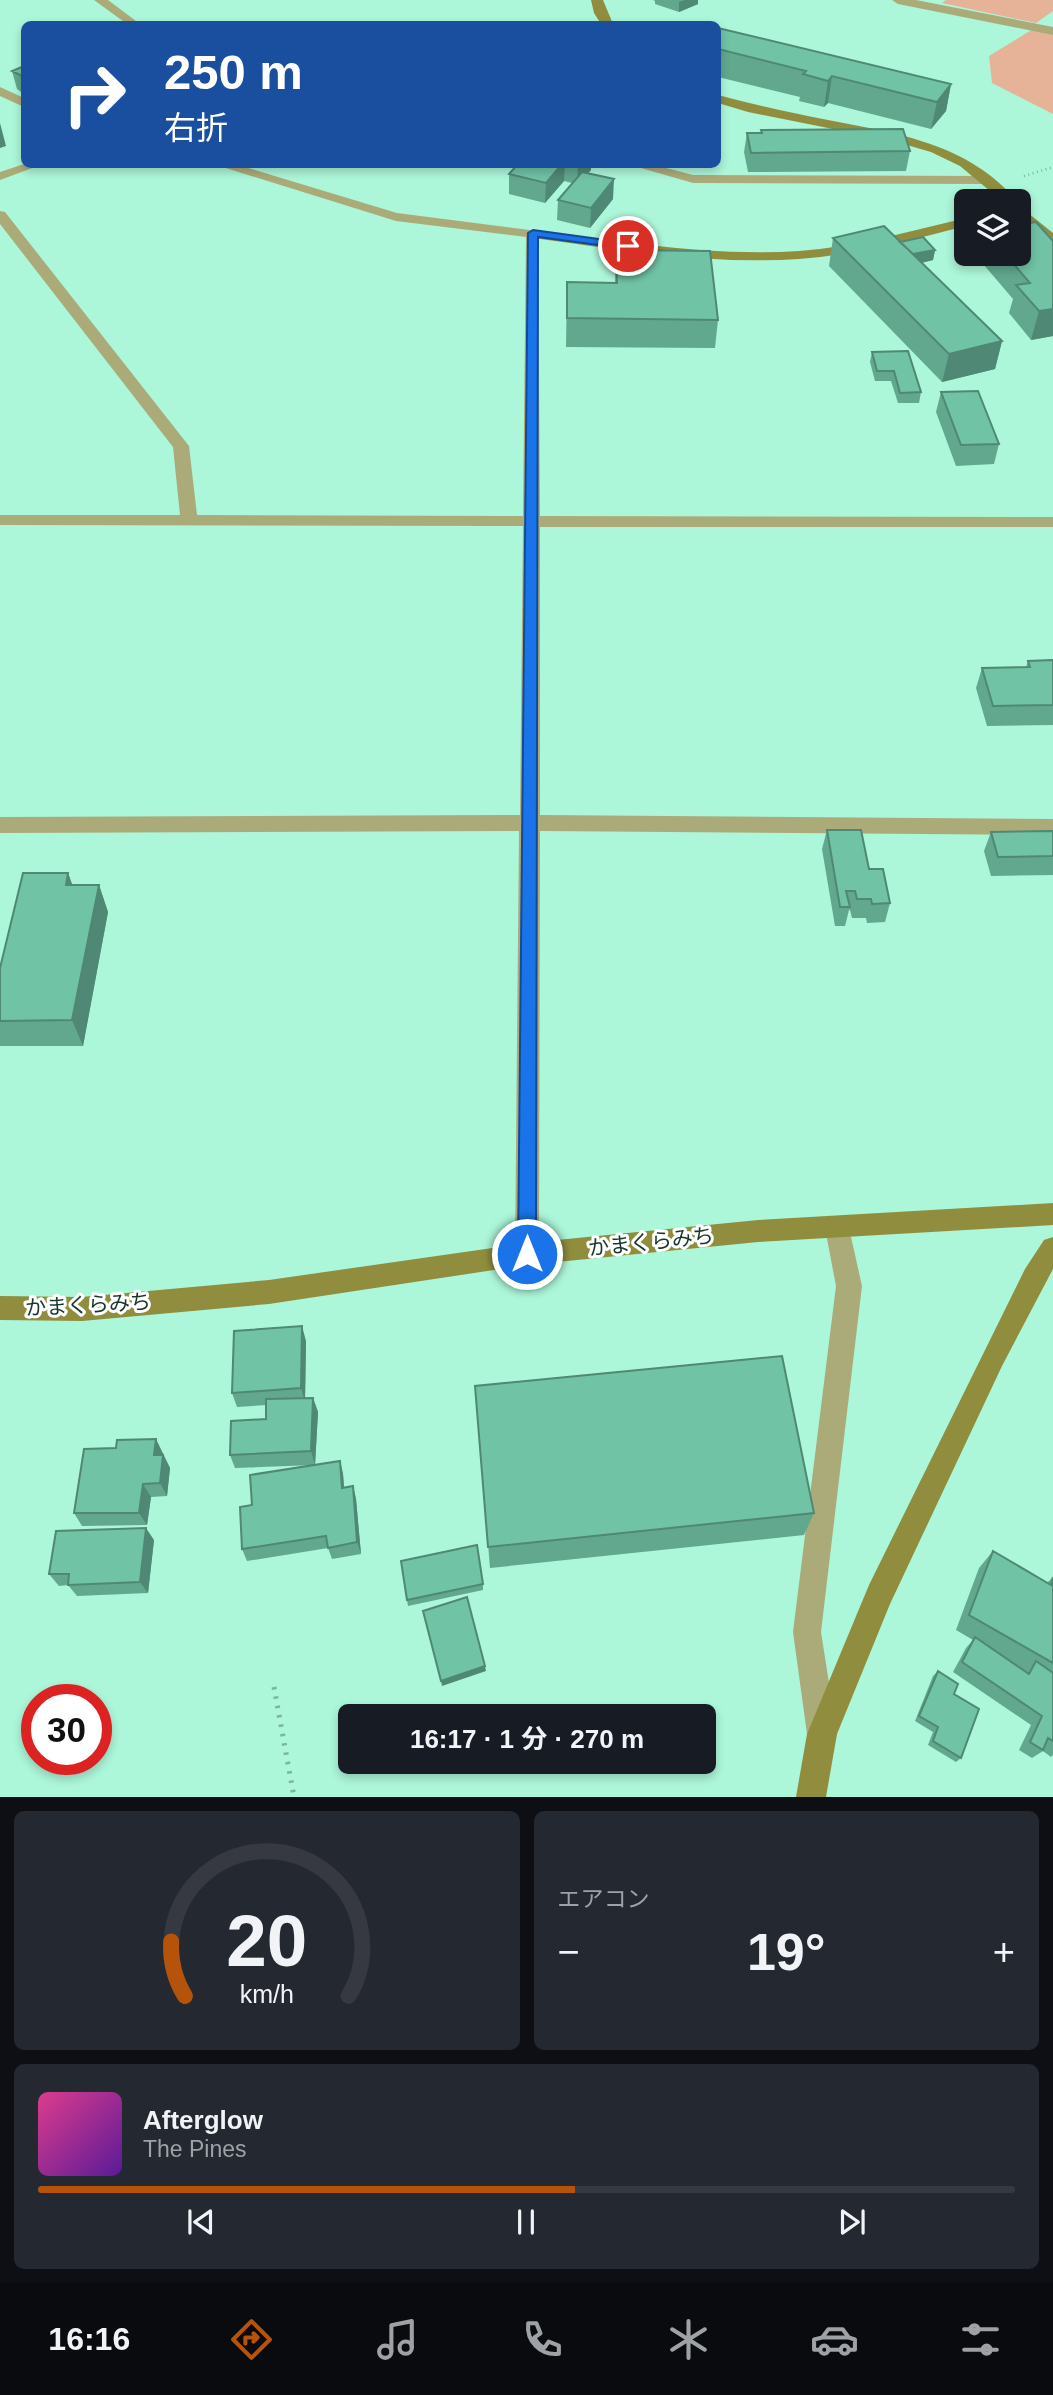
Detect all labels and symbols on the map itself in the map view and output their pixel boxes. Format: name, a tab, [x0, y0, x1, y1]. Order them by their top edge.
pin	[598, 216, 658, 276]
position arrow	[490, 1217, 564, 1291]
street label: かまくらみち	[587, 1223, 715, 1260]
street label: かまくらみち	[24, 1290, 151, 1319]
speed limit sign: 30	[21, 1684, 112, 1775]

